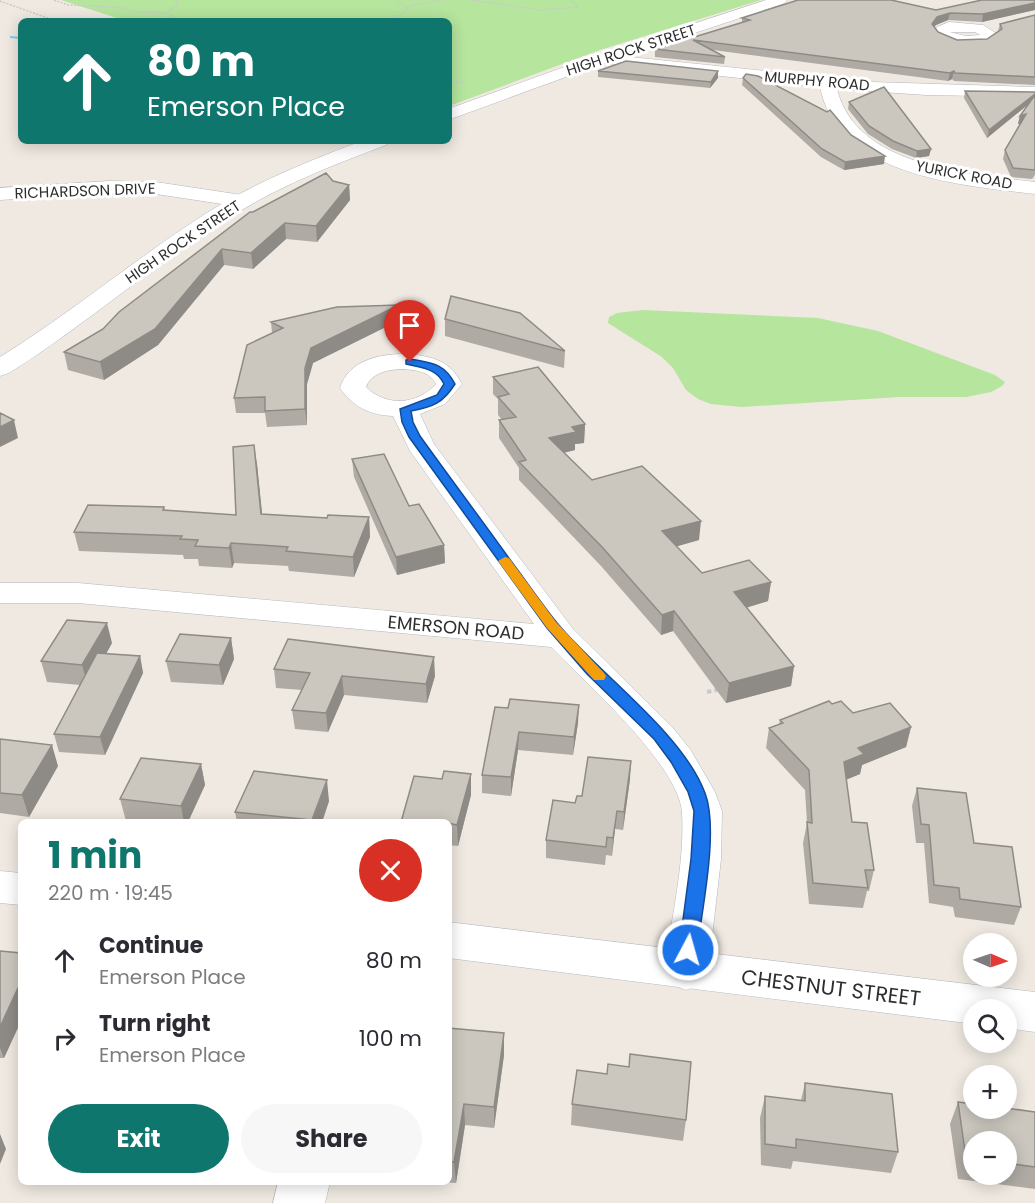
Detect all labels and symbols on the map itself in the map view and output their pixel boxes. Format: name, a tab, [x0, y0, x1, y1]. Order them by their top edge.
street label: HIGH ROCK STREET	[563, 19, 698, 80]
street label: MURPHY ROAD	[764, 65, 871, 96]
street label: YURICK ROAD	[914, 155, 1014, 194]
street label: RICHARDSON DRIVE	[14, 178, 156, 203]
street label: HIGH ROCK STREET	[121, 195, 245, 288]
pin	[384, 300, 435, 362]
street label: EMERSON ROAD	[387, 609, 525, 646]
position arrow	[656, 918, 720, 982]
north arrow	[963, 933, 1017, 987]
street label: CHESTNUT STREET	[740, 962, 922, 1013]

